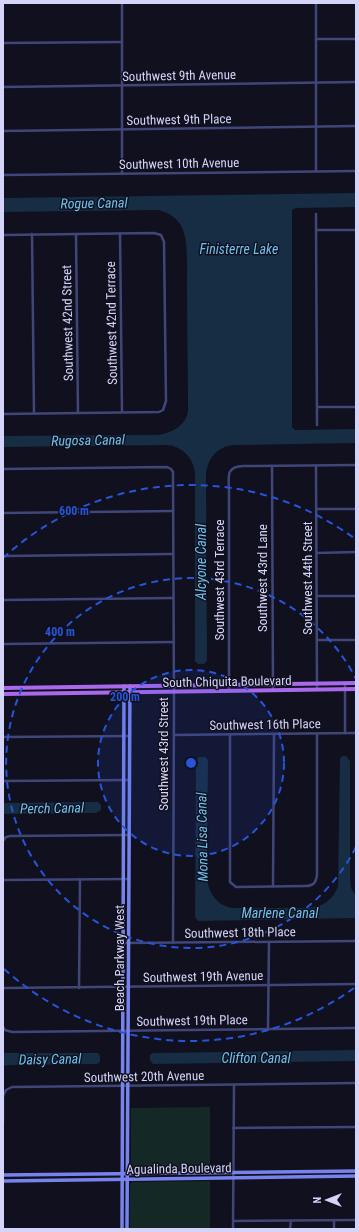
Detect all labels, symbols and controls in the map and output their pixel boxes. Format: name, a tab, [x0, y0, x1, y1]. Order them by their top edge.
street label: Southwest 9th Avenue	[122, 67, 236, 84]
street label: Southwest 9th Place	[126, 111, 232, 128]
street label: Southwest 10th Avenue	[119, 155, 239, 172]
water label: Rogue Canal	[60, 194, 129, 212]
water label: Finisterre Lake	[200, 241, 278, 257]
street label: Southwest 42nd Terrace	[103, 261, 120, 385]
street label: Southwest 42nd Street	[59, 265, 76, 381]
water label: Rugosa Canal	[51, 431, 126, 449]
text: 600 m	[59, 504, 89, 518]
street label: Southwest 43rd Terrace	[212, 519, 227, 641]
street label: Southwest 44th Street	[300, 521, 315, 635]
water label: Alcyone Canal	[193, 523, 209, 601]
street label: Southwest 43rd Lane	[255, 524, 270, 632]
text: 400 m	[45, 625, 75, 639]
street label: South Chiquita Boulevard	[162, 673, 292, 690]
text: 200 m	[110, 690, 140, 704]
street label: Southwest 43rd Street	[156, 697, 171, 811]
street label: Southwest 16th Place	[209, 716, 321, 733]
centre of rings	[184, 756, 198, 770]
water label: Mona Lisa Canal	[193, 791, 211, 882]
water label: Perch Canal	[20, 799, 85, 817]
street label: Beach Parkway West	[112, 905, 127, 1011]
water label: Marlene Canal	[242, 905, 319, 921]
street label: Southwest 18th Place	[184, 924, 296, 941]
street label: Southwest 19th Avenue	[143, 968, 263, 985]
street label: Southwest 19th Place	[136, 1012, 248, 1029]
water label: Daisy Canal	[18, 1050, 82, 1068]
water label: Clifton Canal	[221, 1050, 291, 1066]
street label: Southwest 20th Avenue	[84, 1068, 204, 1085]
street label: Agualinda Boulevard	[126, 1160, 232, 1177]
north arrow	[307, 1180, 347, 1220]
text: N	[311, 1196, 324, 1203]

